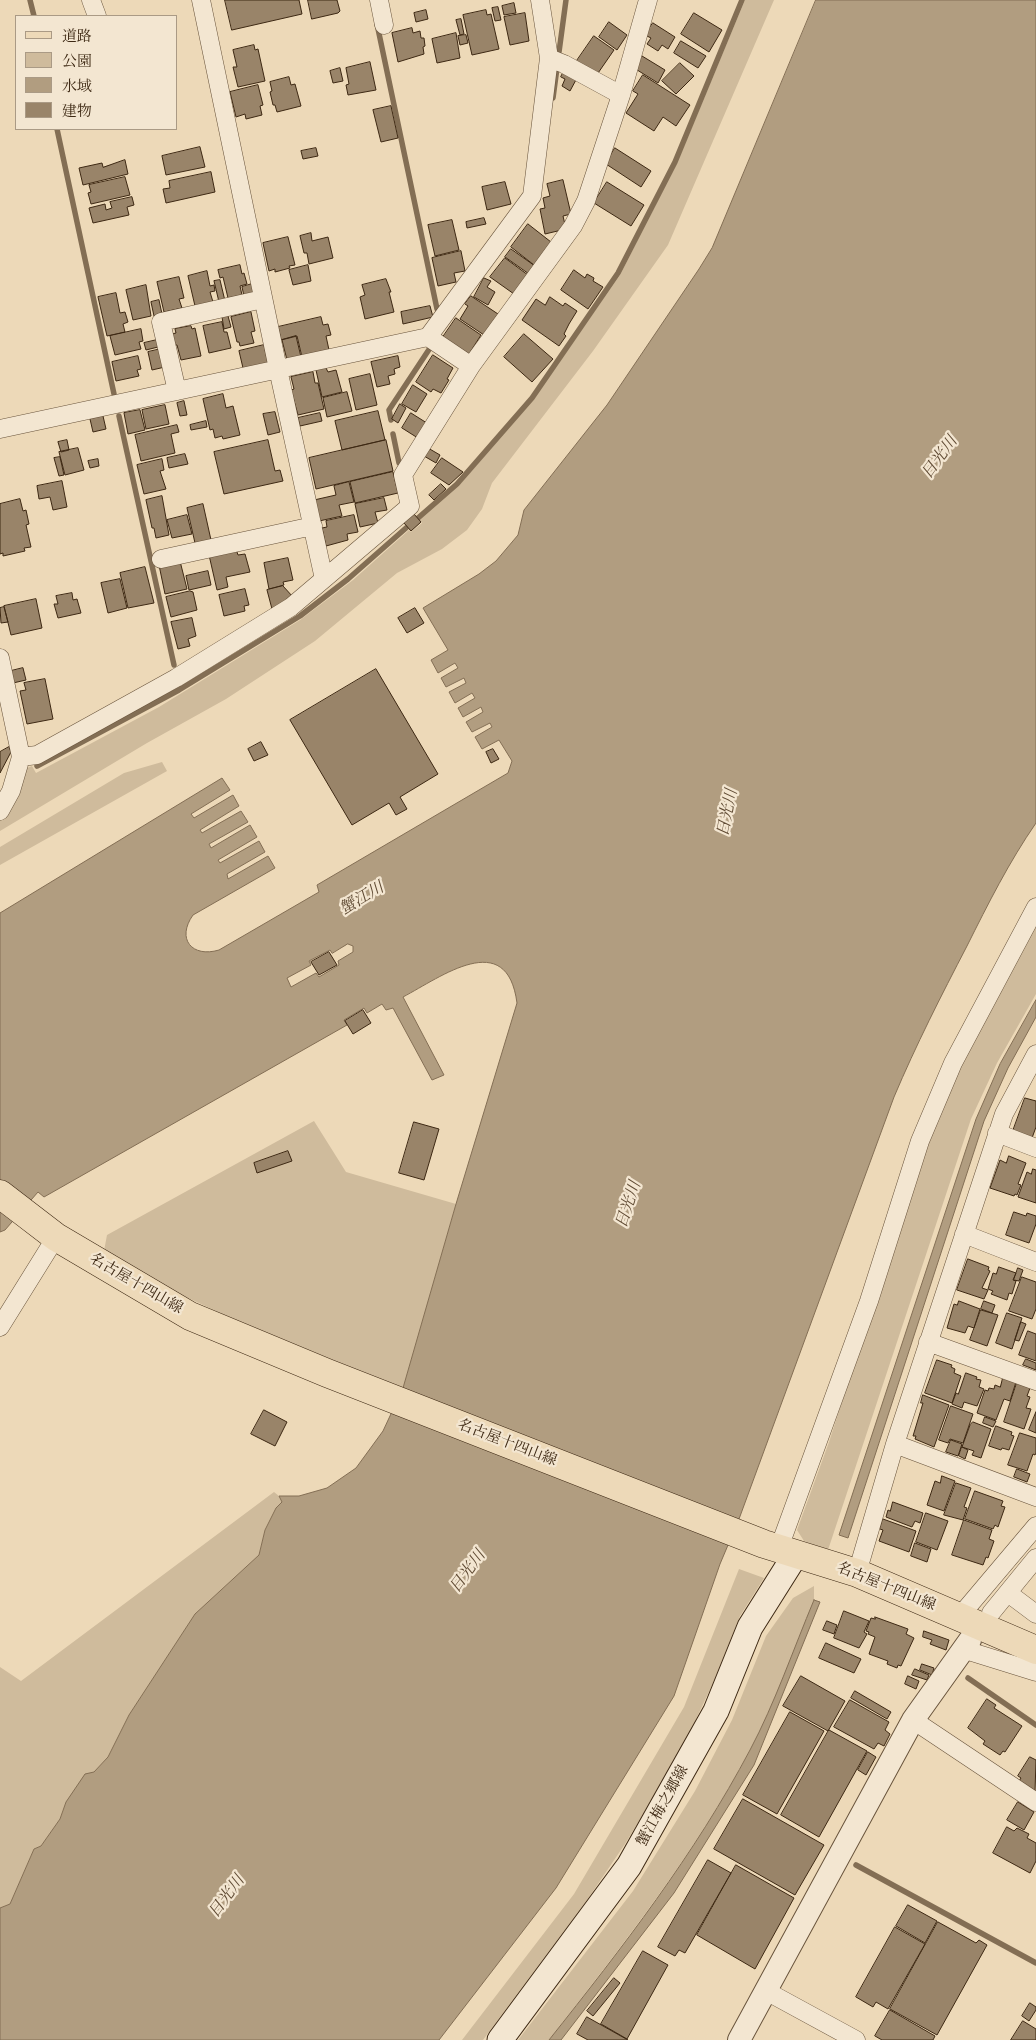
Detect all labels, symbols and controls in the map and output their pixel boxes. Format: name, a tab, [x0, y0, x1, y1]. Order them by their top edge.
legend	[15, 15, 178, 130]
text: 道路	[62, 27, 92, 45]
text: 公園	[62, 52, 92, 70]
text: 水域	[62, 77, 92, 95]
text: 建物	[62, 102, 92, 120]
water label: 日光川	[918, 433, 962, 483]
water label: 日光川	[714, 788, 742, 838]
water label: 蟹江川	[336, 878, 388, 920]
water label: 日光川	[612, 1179, 646, 1231]
street label: 名古屋十四山線	[86, 1250, 186, 1318]
street label: 名古屋十四山線	[455, 1416, 559, 1470]
water label: 日光川	[446, 1547, 490, 1597]
street label: 名古屋十四山線	[834, 1559, 938, 1615]
street label: 蟹江梅之郷線	[633, 1762, 693, 1850]
water label: 日光川	[205, 1872, 249, 1922]

